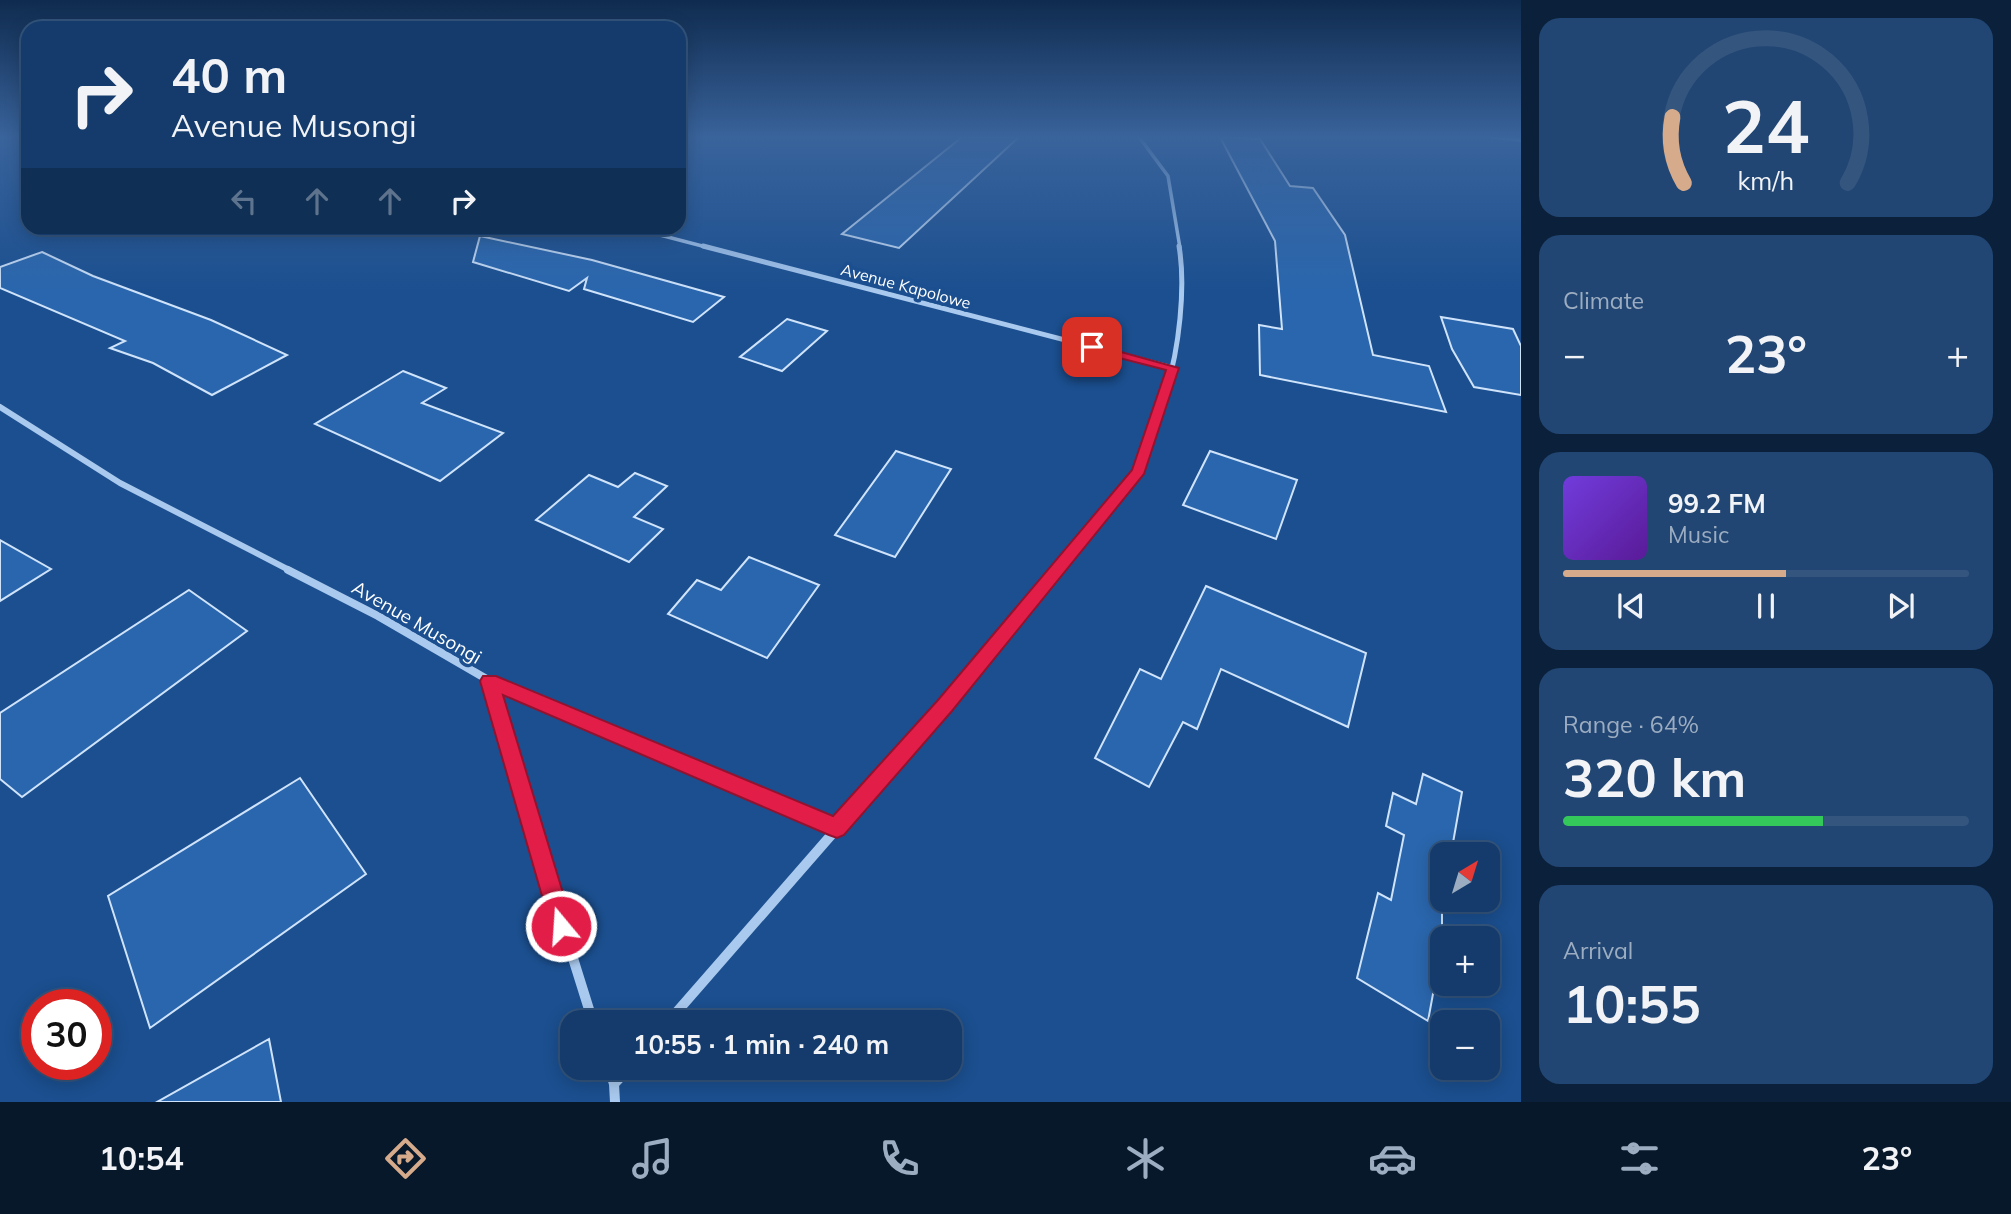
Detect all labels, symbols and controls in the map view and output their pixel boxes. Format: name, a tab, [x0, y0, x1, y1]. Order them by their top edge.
text: 40 m	[171, 44, 287, 105]
icon: right	[56, 49, 147, 140]
text: 24	[1722, 81, 1810, 172]
text: Avenue Musongi	[171, 105, 417, 145]
text: km/h	[1738, 165, 1794, 196]
icon: left	[225, 182, 263, 220]
icon: ahead	[298, 182, 336, 220]
icon: ahead	[371, 182, 409, 220]
icon: right	[444, 182, 482, 220]
street label: Avenue Kapolowe	[839, 259, 973, 313]
text: Climate	[1563, 286, 1644, 315]
pin	[1062, 317, 1122, 377]
text: 23°	[1725, 321, 1807, 386]
icon: arrive	[1073, 328, 1111, 366]
text: −	[1563, 330, 1586, 378]
text: +	[1946, 330, 1969, 378]
text: 99.2 FM	[1668, 487, 1766, 520]
text: Music	[1668, 520, 1729, 549]
street label: Avenue Musongi	[348, 575, 486, 669]
icon: previous	[1612, 587, 1650, 625]
icon: pause	[1747, 587, 1785, 625]
icon: next	[1882, 587, 1920, 625]
text: Range · 64%	[1563, 710, 1699, 739]
text: 320 km	[1563, 745, 1746, 810]
north arrow	[1430, 842, 1500, 912]
map controls	[1430, 842, 1500, 1080]
position arrow	[524, 889, 598, 963]
button: +	[1430, 926, 1500, 996]
text: Arrival	[1563, 936, 1633, 965]
text: 10:55	[1563, 971, 1701, 1036]
speed limit sign: 30	[21, 989, 112, 1080]
button: −	[1430, 1010, 1500, 1080]
text: 10:55 · 1 min · 240 m	[633, 1028, 889, 1061]
icon: directions	[381, 1134, 430, 1183]
icon: music	[628, 1134, 677, 1183]
icon: phone	[875, 1134, 924, 1183]
icon: climate	[1121, 1134, 1170, 1183]
icon: car	[1368, 1134, 1417, 1183]
icon: filters	[1615, 1134, 1664, 1183]
text: 10:54	[99, 1138, 184, 1178]
text: 23°	[1862, 1138, 1912, 1178]

